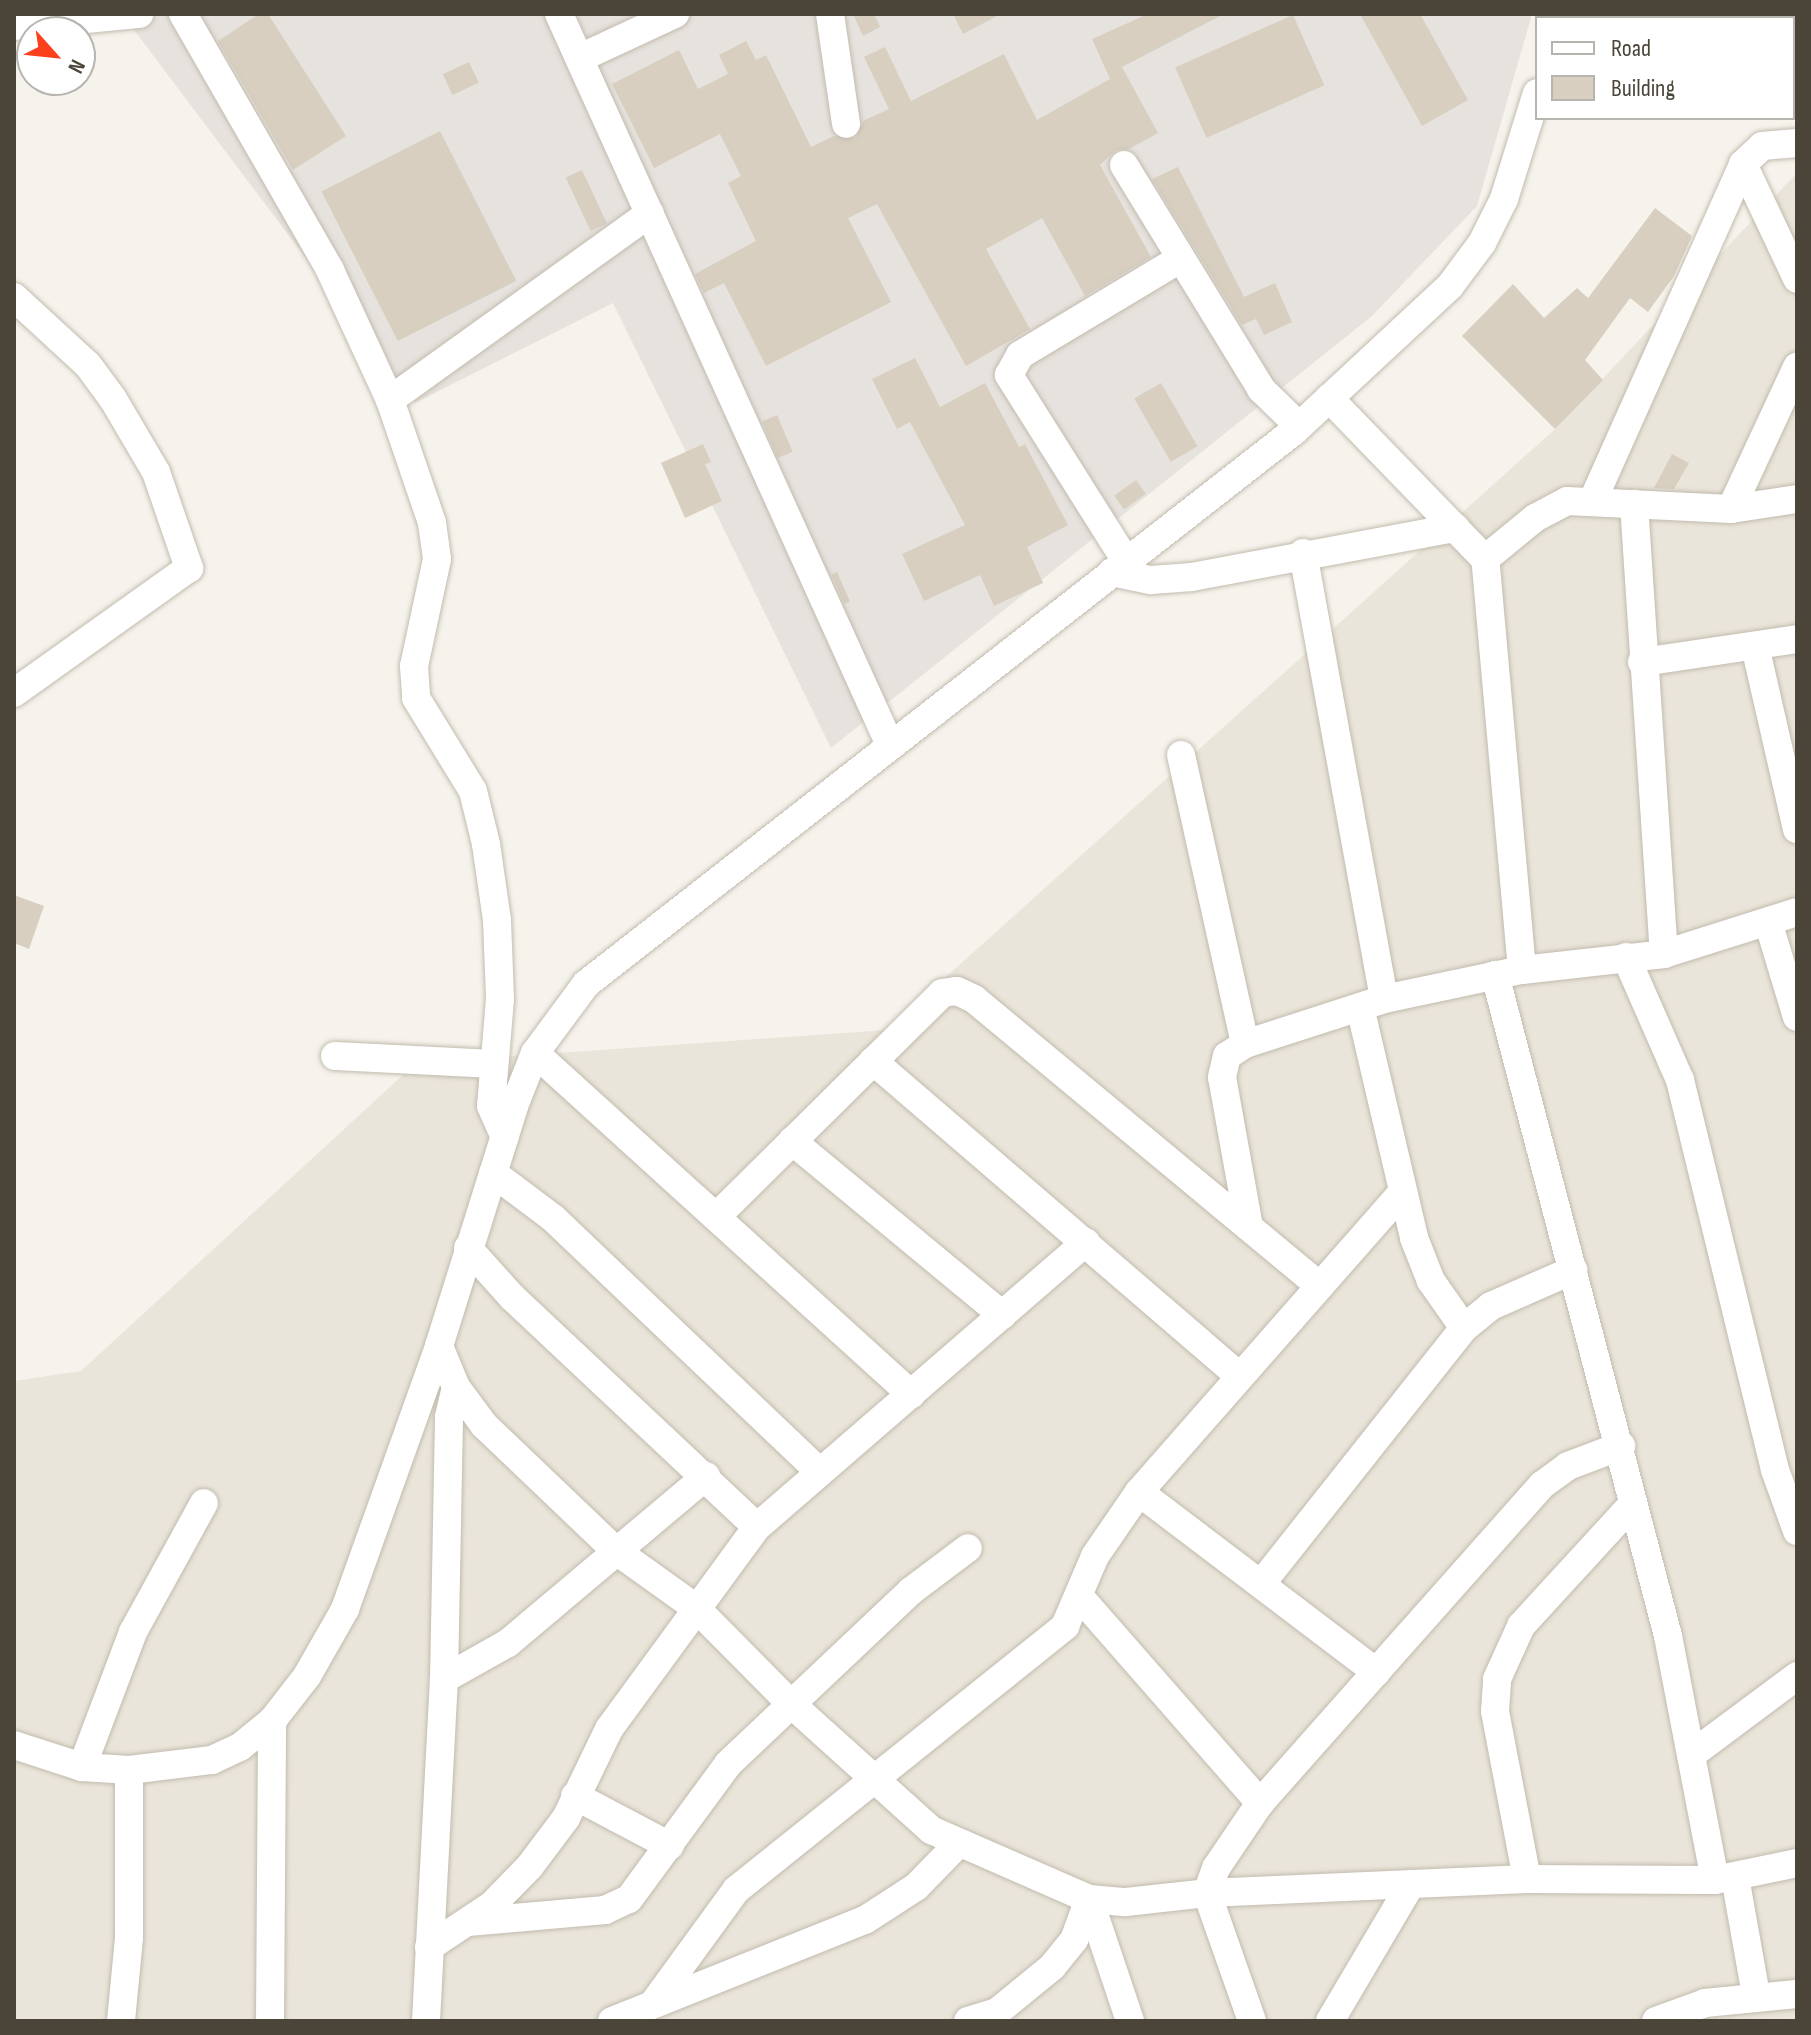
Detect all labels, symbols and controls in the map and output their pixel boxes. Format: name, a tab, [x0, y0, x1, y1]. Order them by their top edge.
north arrow	[16, 16, 96, 96]
legend	[1535, 16, 1795, 120]
text: Road	[1611, 34, 1651, 63]
text: N	[61, 55, 91, 78]
text: Building	[1611, 74, 1675, 103]

